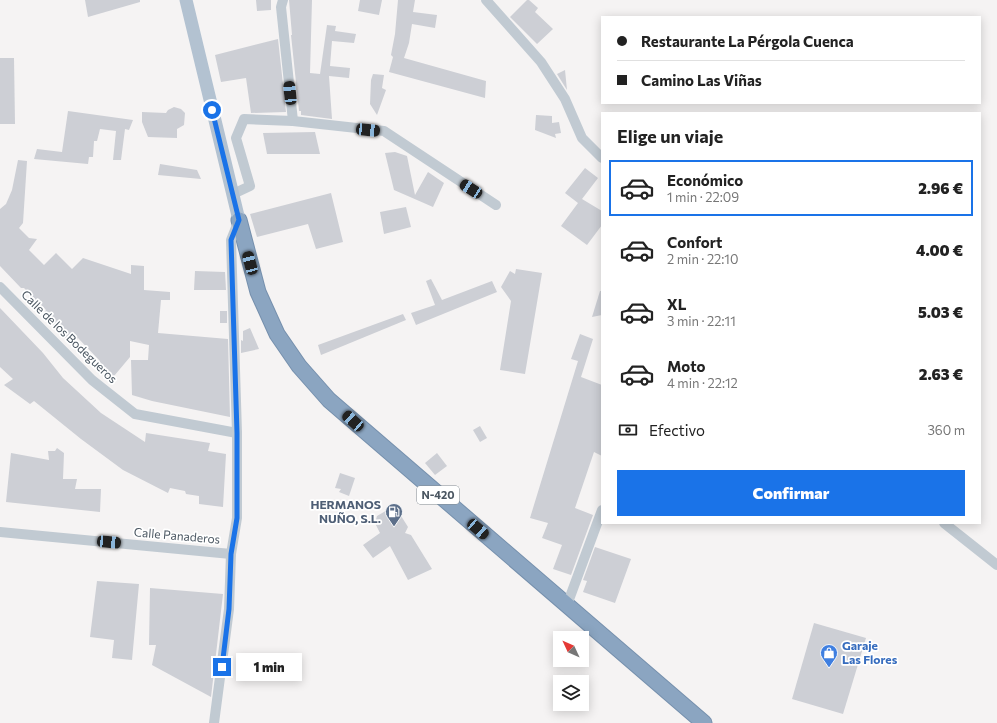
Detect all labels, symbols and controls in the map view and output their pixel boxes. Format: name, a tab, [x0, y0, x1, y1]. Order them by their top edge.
text: Restaurante La Pérgola Cuenca	[641, 32, 854, 50]
text: Camino Las Viñas	[641, 71, 762, 89]
car	[283, 80, 297, 106]
route start	[203, 101, 221, 119]
car	[355, 123, 381, 137]
text: Elige un viaje	[617, 125, 723, 147]
icon: car	[619, 170, 655, 206]
text: Económico	[667, 171, 743, 189]
car	[458, 177, 484, 201]
text: 2.96 €	[918, 179, 963, 197]
text: 1 min · 22:09	[667, 189, 739, 205]
icon: car	[619, 232, 655, 268]
text: Confort	[667, 233, 722, 251]
text: 4.00 €	[916, 241, 963, 259]
car	[241, 250, 259, 276]
text: 2 min · 22:10	[667, 251, 738, 267]
street label: Calle de los Bodegueros	[19, 287, 120, 386]
icon: car	[619, 294, 655, 330]
text: XL	[667, 295, 686, 313]
text: 5.03 €	[918, 303, 963, 321]
text: 3 min · 22:11	[667, 313, 736, 329]
icon: car	[619, 356, 655, 392]
text: Moto	[667, 357, 706, 375]
text: 2.63 €	[919, 365, 963, 383]
text: 4 min · 22:12	[667, 375, 738, 391]
car	[340, 409, 366, 433]
icon: cash	[617, 419, 639, 441]
text: Efectivo	[649, 421, 705, 439]
text: 360 m	[927, 422, 965, 438]
button: Confirmar	[617, 470, 965, 516]
road number: N-420	[417, 486, 459, 504]
place label: HERMANOS NUÑO, S.L.	[310, 497, 381, 525]
fuel station icon: HERMANOS NUÑO, S.L.	[384, 502, 404, 527]
car	[465, 517, 491, 541]
street label: Calle Panaderos	[133, 524, 221, 546]
car	[97, 535, 121, 549]
north arrow	[553, 631, 589, 667]
map controls	[553, 631, 589, 711]
place label: Garaje Las Flores	[842, 638, 898, 666]
shop icon: Garaje Las Flores	[819, 643, 839, 668]
callout: 1 min	[236, 653, 302, 681]
route end	[213, 658, 231, 676]
text: 1 min	[253, 659, 285, 675]
button: layers	[553, 675, 589, 711]

